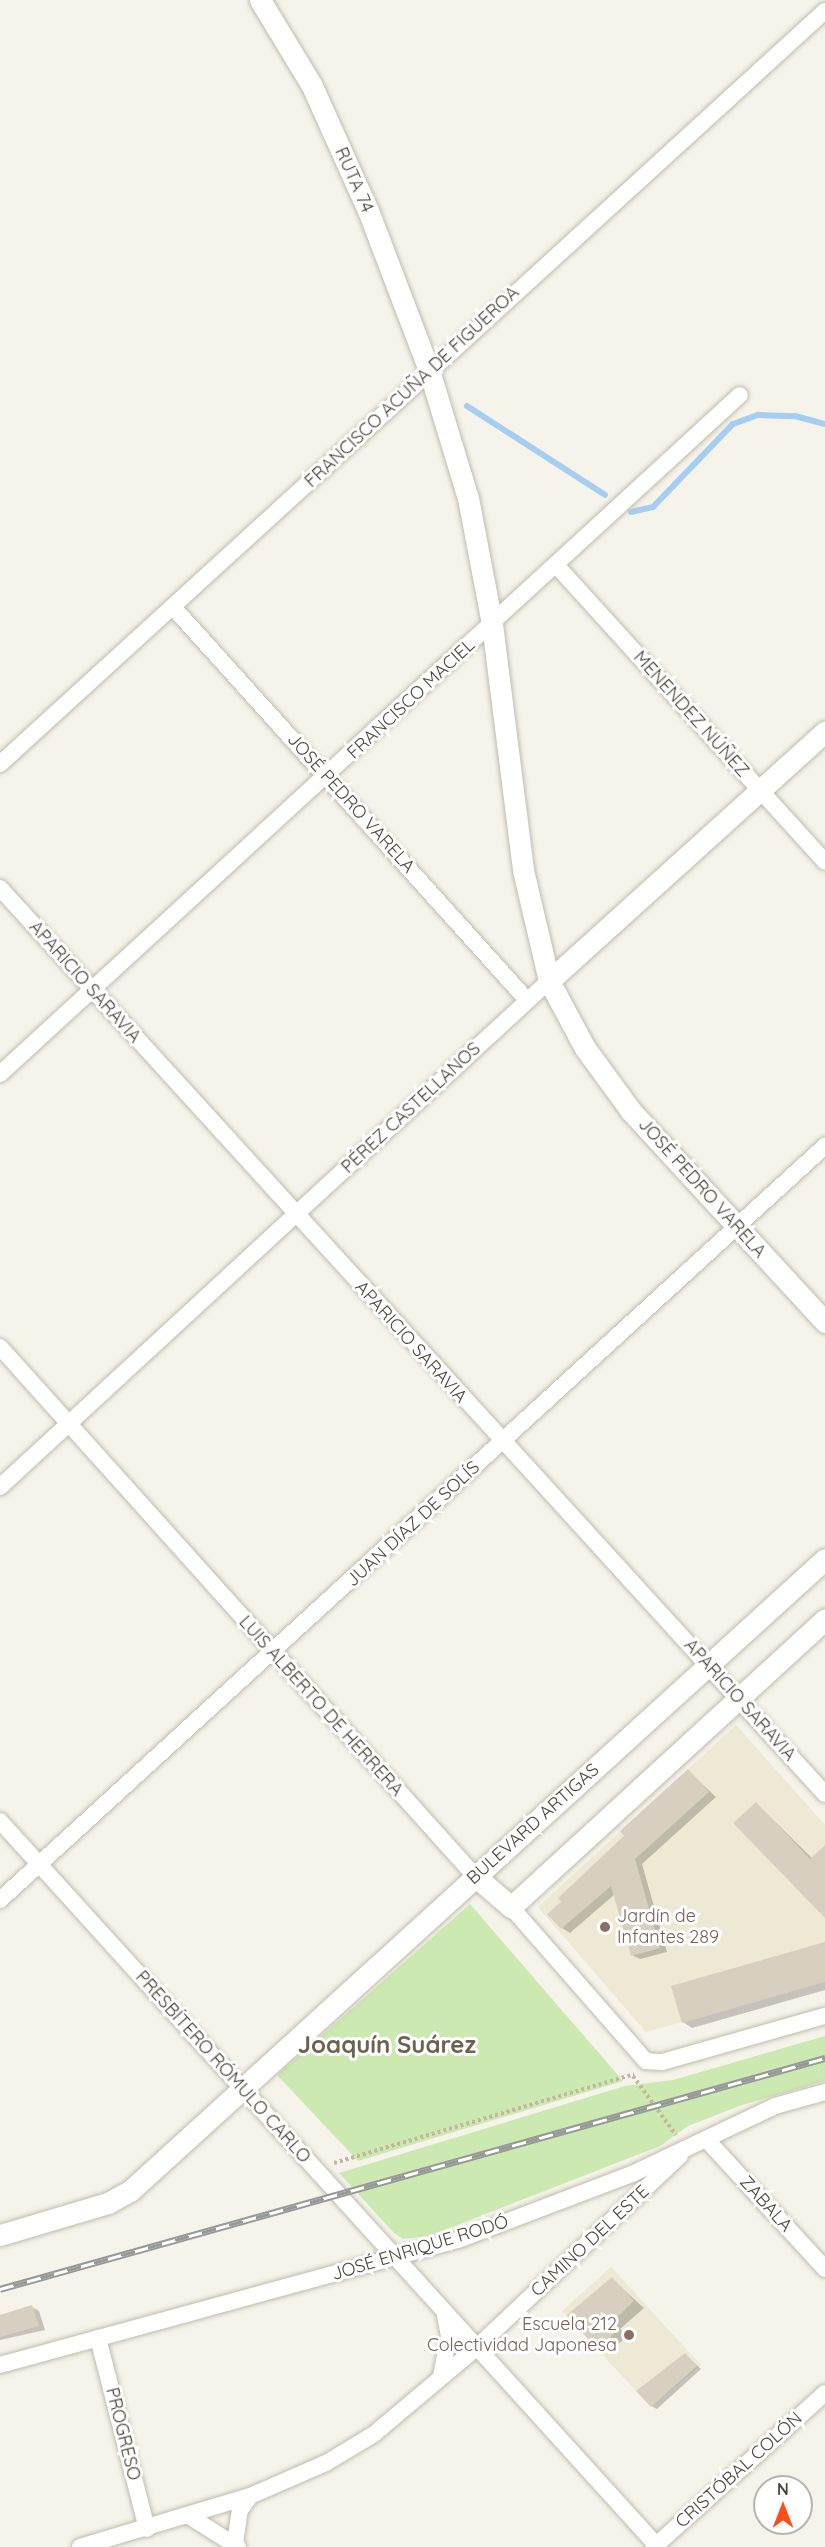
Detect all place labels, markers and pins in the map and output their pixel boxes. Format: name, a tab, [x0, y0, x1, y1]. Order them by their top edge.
place label: Jardín de Infantes 289	[617, 1906, 719, 1948]
marker: Jardín de Infantes 289	[598, 1920, 612, 1934]
place label: Escuela 212 Colectividad Japonesa	[427, 2314, 617, 2356]
marker: Escuela 212 Colectividad Japonesa	[622, 2328, 636, 2342]

